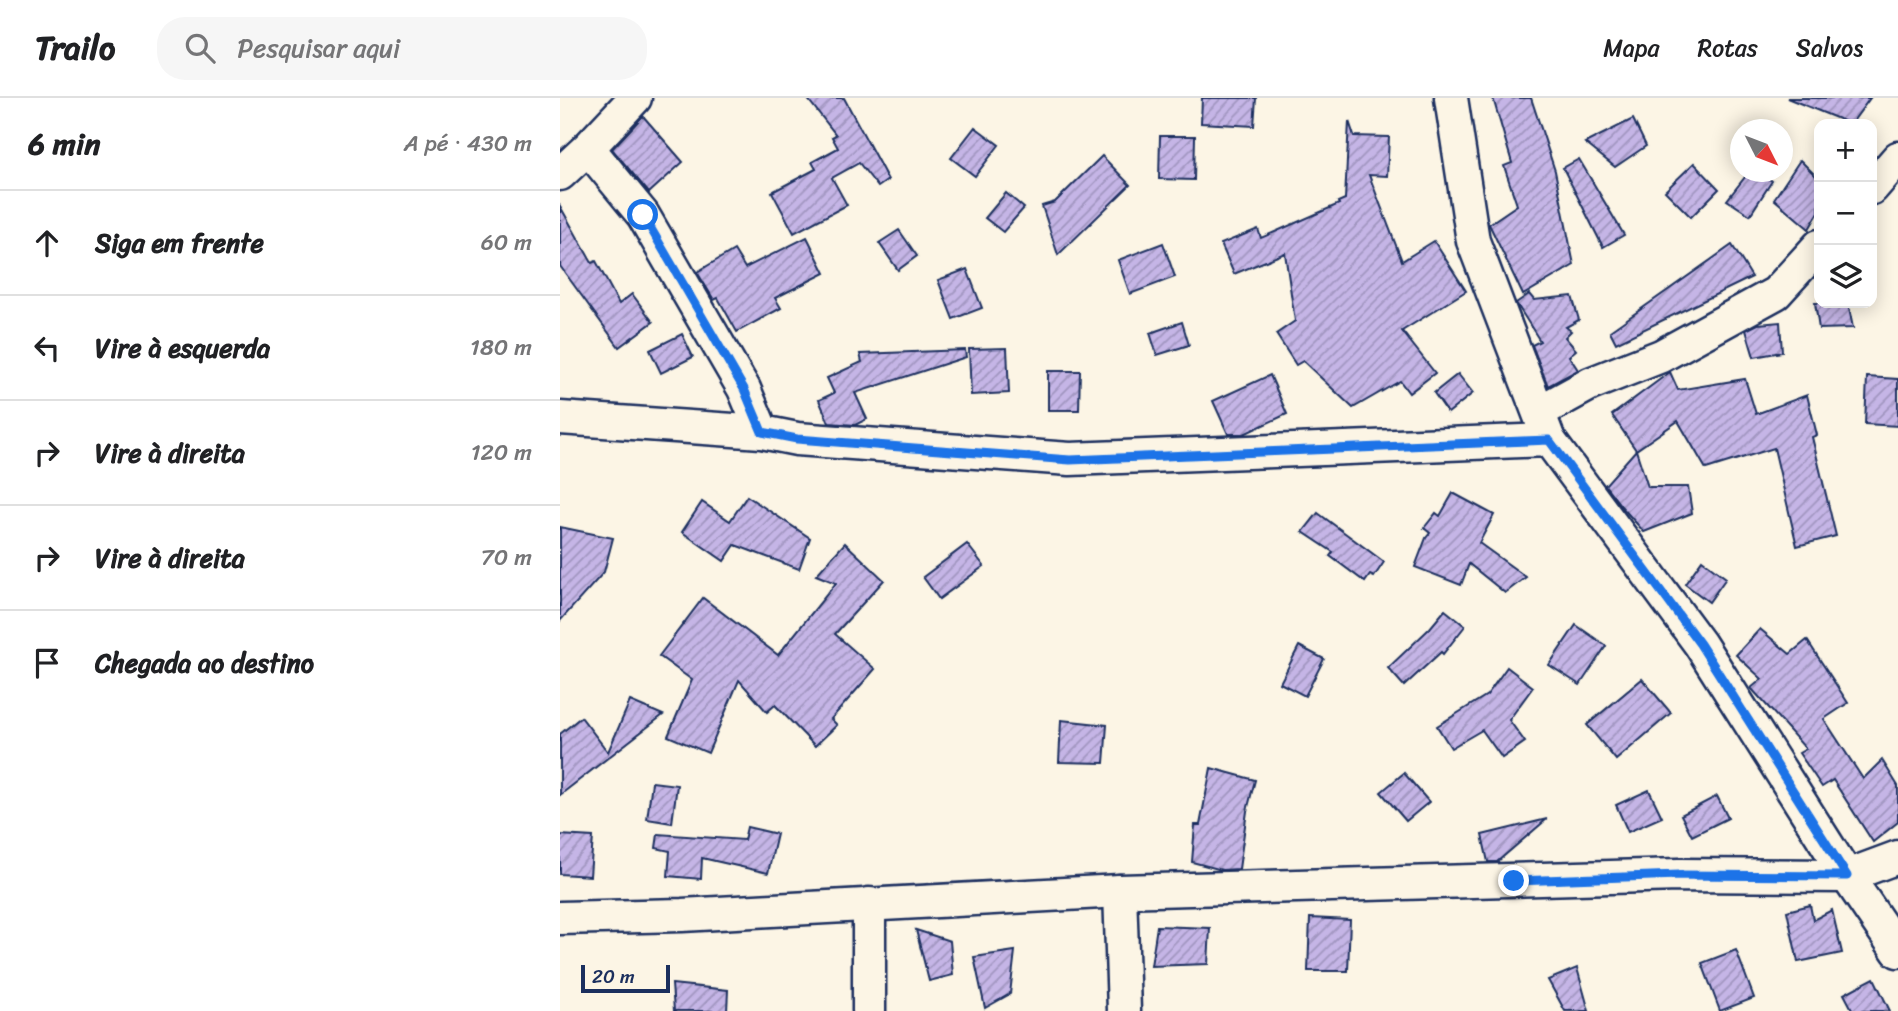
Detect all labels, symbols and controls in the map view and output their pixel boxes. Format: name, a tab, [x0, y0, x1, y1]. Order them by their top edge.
search box	[157, 17, 647, 80]
text: Trailo	[35, 19, 115, 77]
text: Pesquisar aqui	[237, 25, 400, 71]
text: Mapa	[1603, 27, 1660, 69]
text: Rotas	[1698, 27, 1758, 69]
text: Salvos	[1796, 27, 1863, 69]
icon: search	[181, 29, 219, 67]
text: 6 min	[28, 117, 100, 171]
north arrow	[1730, 119, 1793, 182]
map controls	[1814, 119, 1877, 308]
button: +	[1814, 119, 1877, 182]
text: A pé · 430 m	[404, 123, 532, 164]
button: −	[1814, 182, 1877, 245]
route start	[627, 199, 658, 230]
text: Siga em frente	[95, 220, 264, 266]
text: 60 m	[481, 222, 532, 263]
icon: ahead	[28, 224, 66, 262]
button: layers	[1814, 245, 1877, 308]
text: Vire à esquerda	[95, 325, 270, 371]
text: 180 m	[470, 327, 532, 368]
icon: left	[28, 329, 66, 367]
text: Vire à direita	[95, 430, 245, 476]
text: 120 m	[471, 432, 532, 473]
icon: right	[28, 434, 66, 472]
text: Vire à direita	[95, 535, 245, 581]
text: 70 m	[481, 537, 532, 578]
icon: right	[28, 539, 66, 577]
text: Chegada ao destino	[95, 640, 314, 686]
icon: arrive	[28, 644, 66, 682]
route end	[1498, 865, 1529, 896]
text: 20 m	[592, 960, 635, 993]
scale bar	[581, 962, 670, 994]

